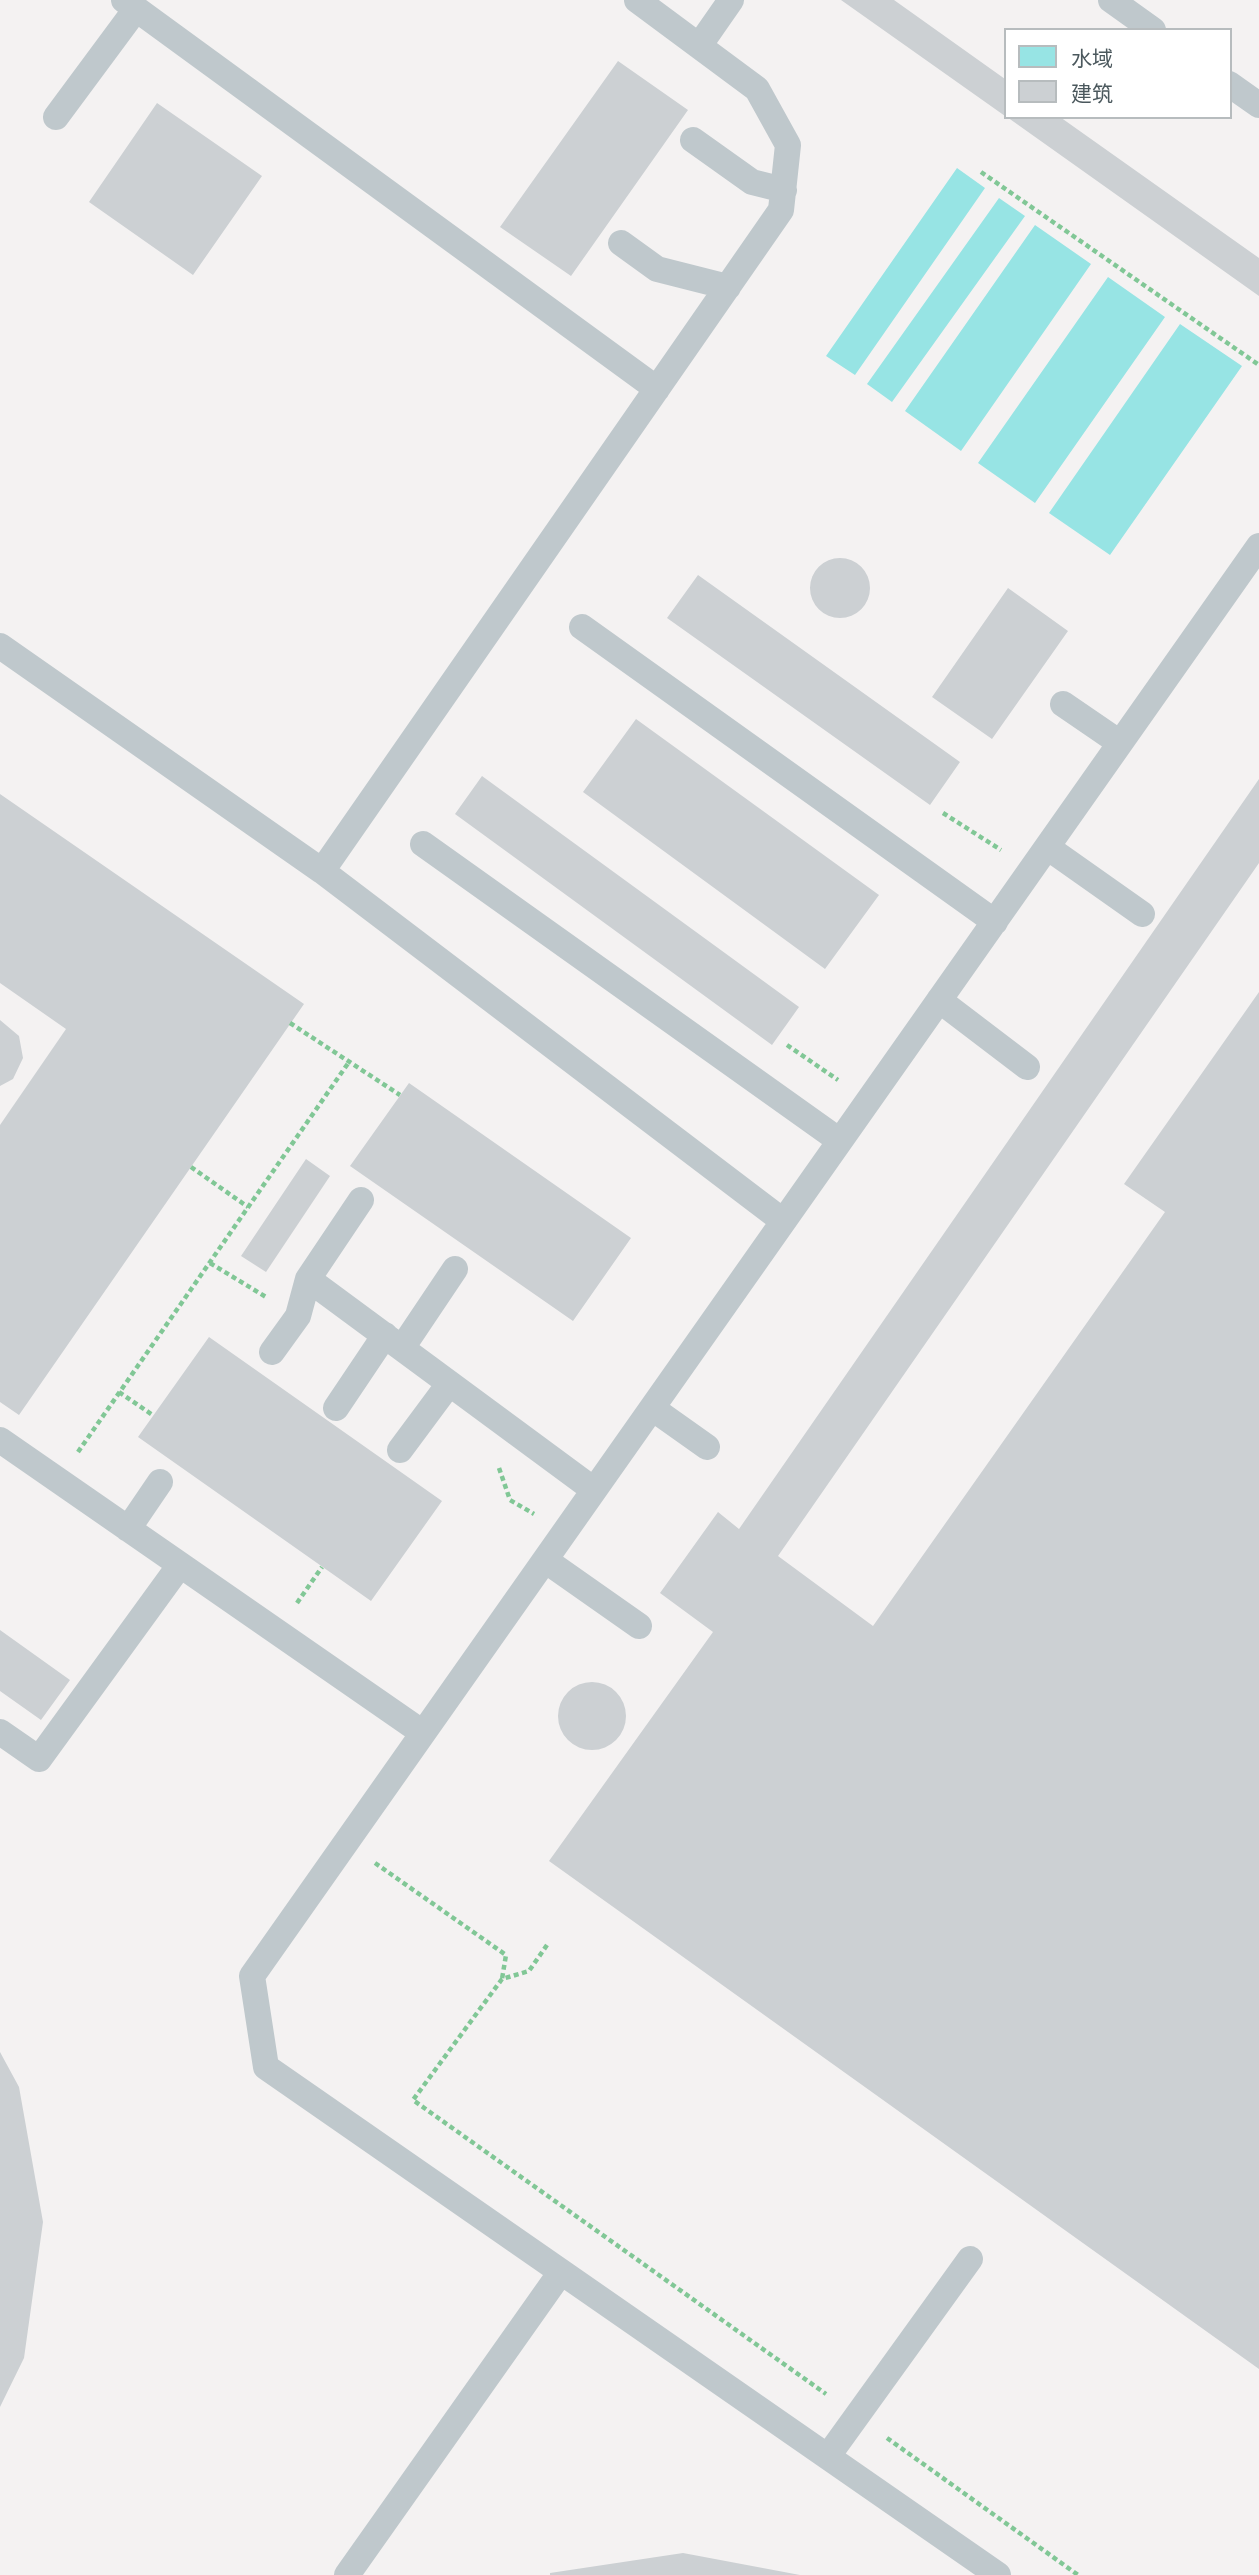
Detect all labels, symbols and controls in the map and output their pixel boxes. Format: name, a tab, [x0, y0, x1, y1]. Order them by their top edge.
legend	[1004, 28, 1231, 119]
text: 水域	[1071, 46, 1113, 71]
text: 建筑	[1071, 81, 1113, 106]

